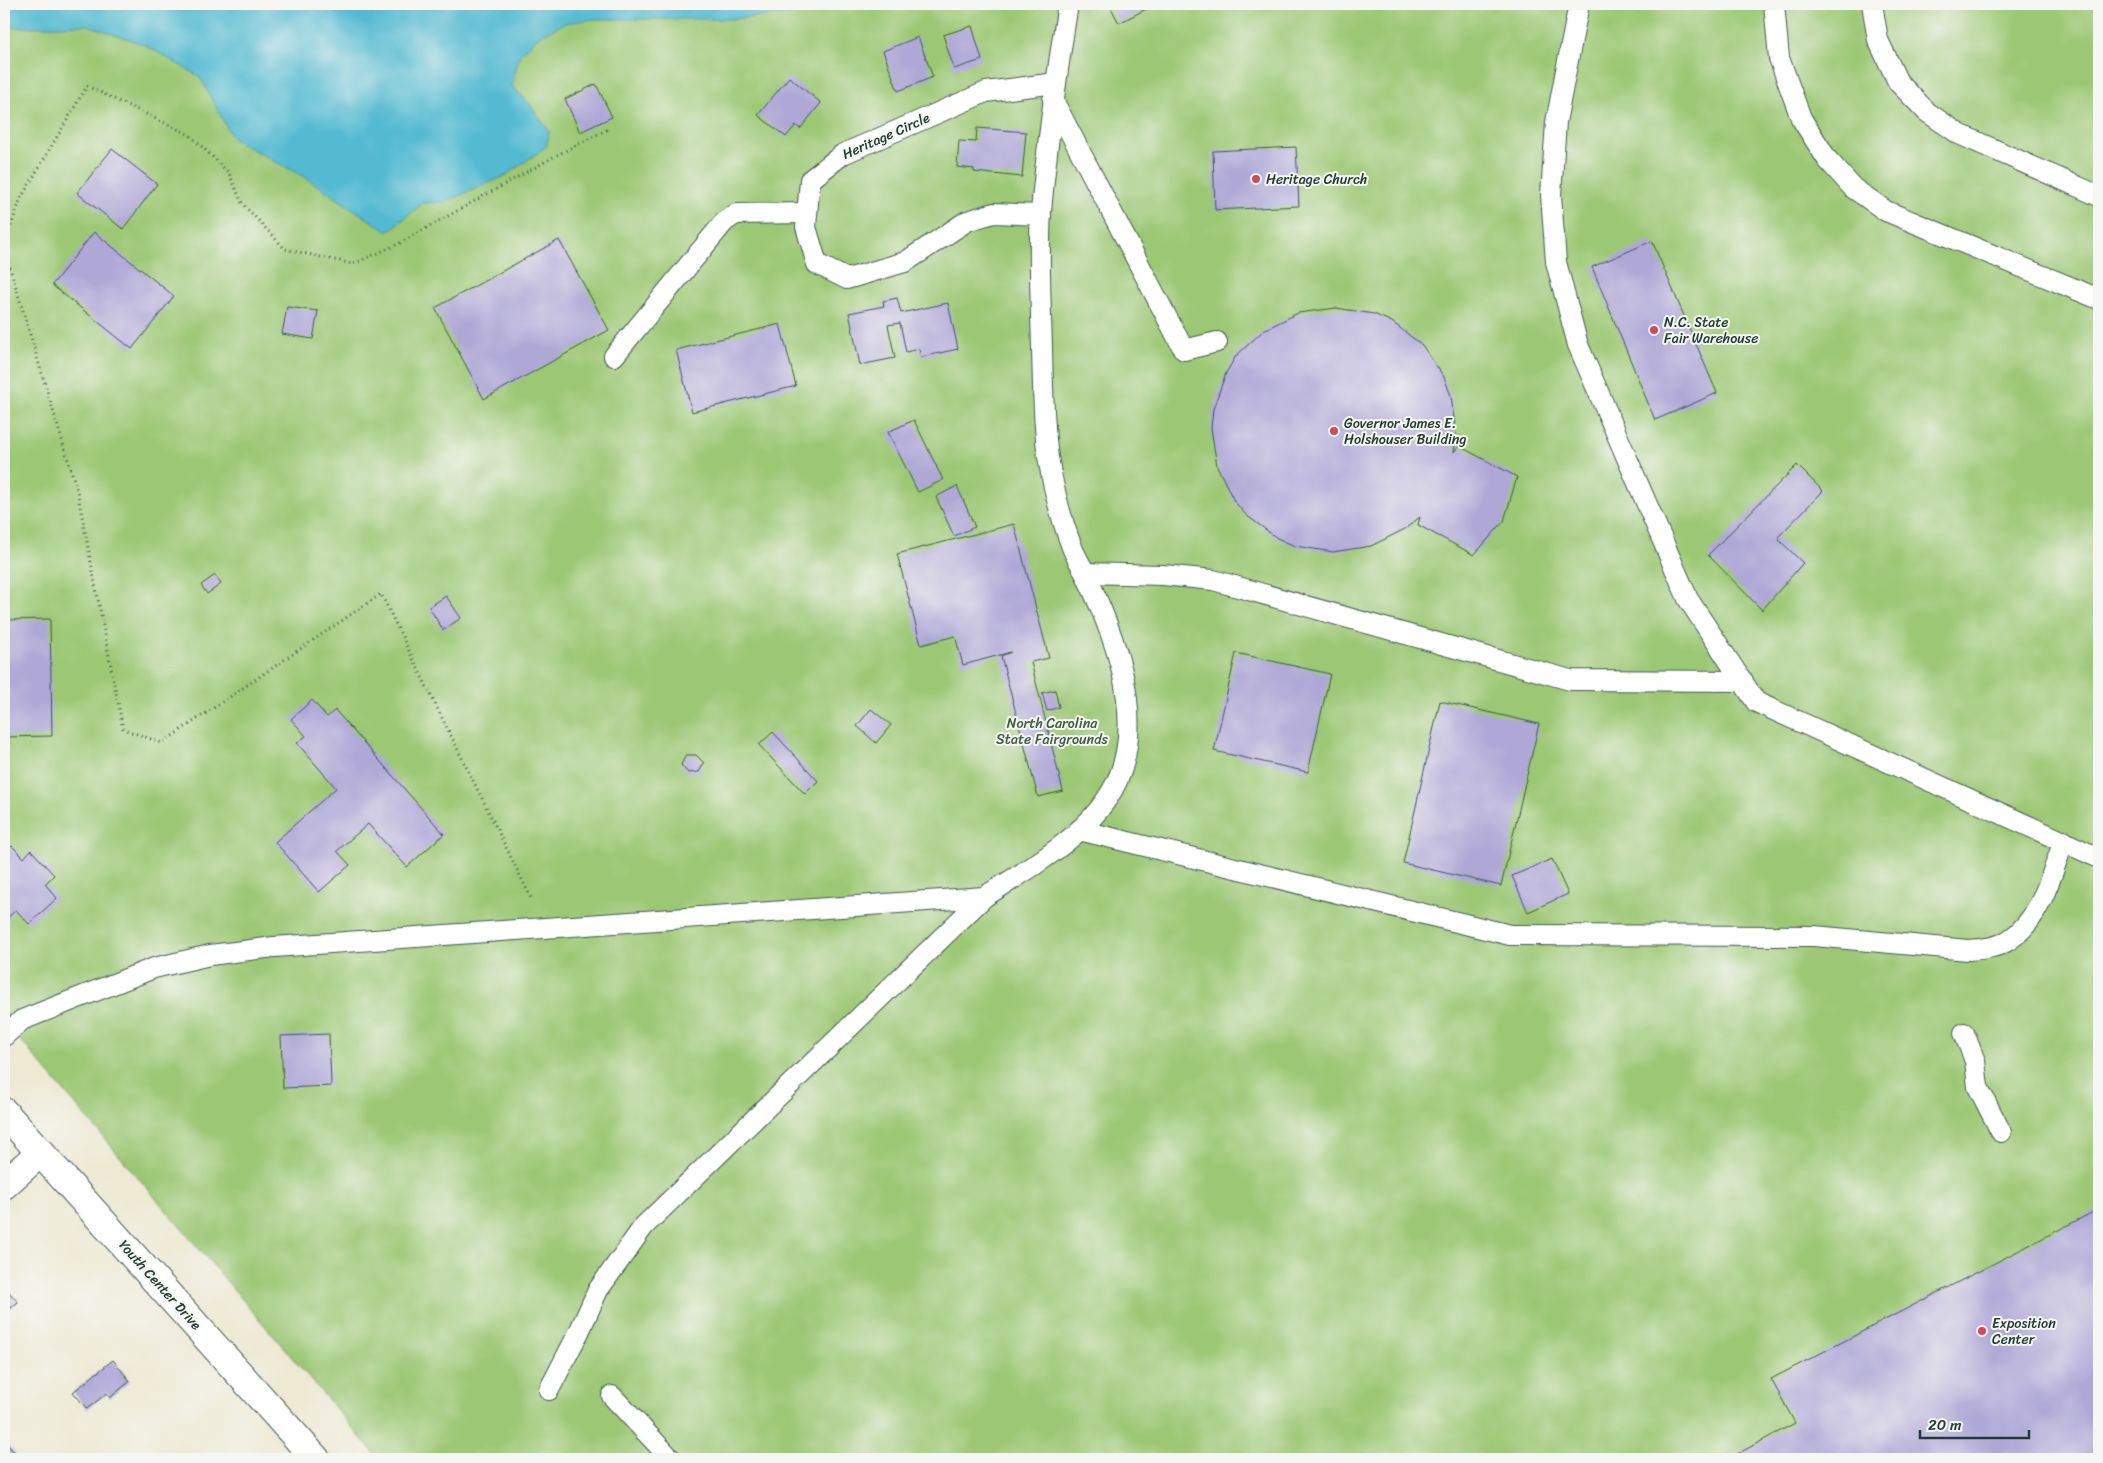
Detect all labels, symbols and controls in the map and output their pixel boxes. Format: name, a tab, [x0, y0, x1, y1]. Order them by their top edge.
street label: Heritage Circle	[838, 105, 934, 167]
place label: Heritage Church	[1266, 167, 1367, 192]
marker: Heritage Church	[1250, 173, 1262, 185]
place label: N.C. State Fair Warehouse	[1664, 310, 1758, 351]
marker: N.C. State Fair Warehouse	[1648, 324, 1660, 336]
place label: Governor James E. Holshouser Building	[1344, 411, 1466, 452]
marker: Governor James E. Holshouser Building	[1328, 425, 1340, 437]
park label: North Carolina State Fairgrounds	[996, 711, 1109, 752]
street label: Youth Center Drive	[112, 1234, 208, 1336]
place label: Exposition Center	[1992, 1311, 2056, 1352]
marker: Exposition Center	[1976, 1325, 1988, 1337]
scale bar	[1920, 1408, 2029, 1440]
text: 20 m	[1928, 1412, 1962, 1438]

